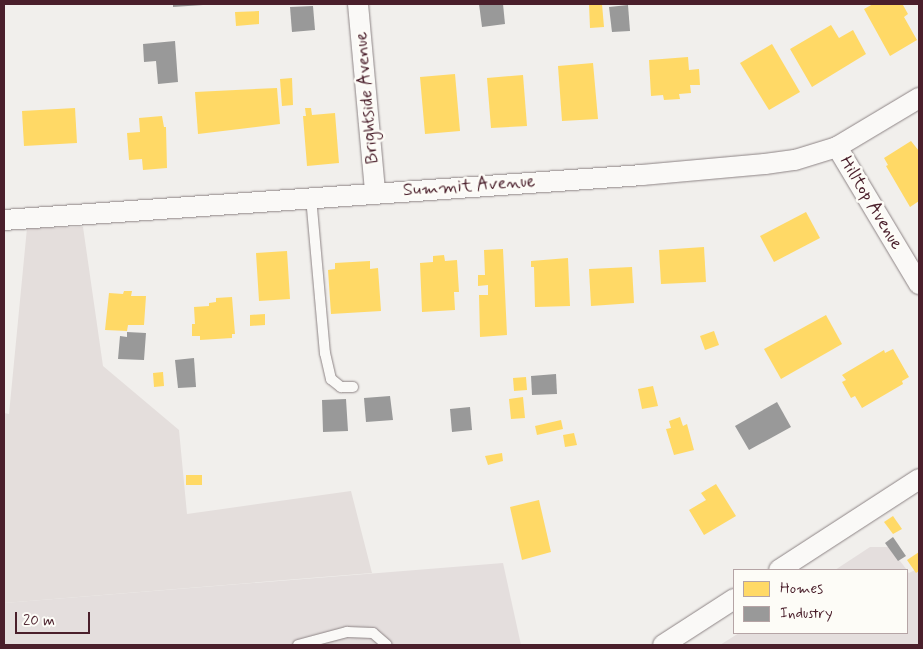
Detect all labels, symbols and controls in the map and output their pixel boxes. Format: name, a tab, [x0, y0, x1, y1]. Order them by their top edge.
street label: Brightside Avenue	[350, 29, 384, 167]
street label: Hilltop Avenue	[833, 150, 909, 256]
street label: Summit Avenue	[403, 171, 535, 201]
legend	[733, 569, 908, 634]
text: Homes	[780, 579, 823, 599]
scale bar	[18, 602, 92, 634]
text: Industry	[780, 604, 833, 624]
text: 20 m	[23, 611, 55, 631]

